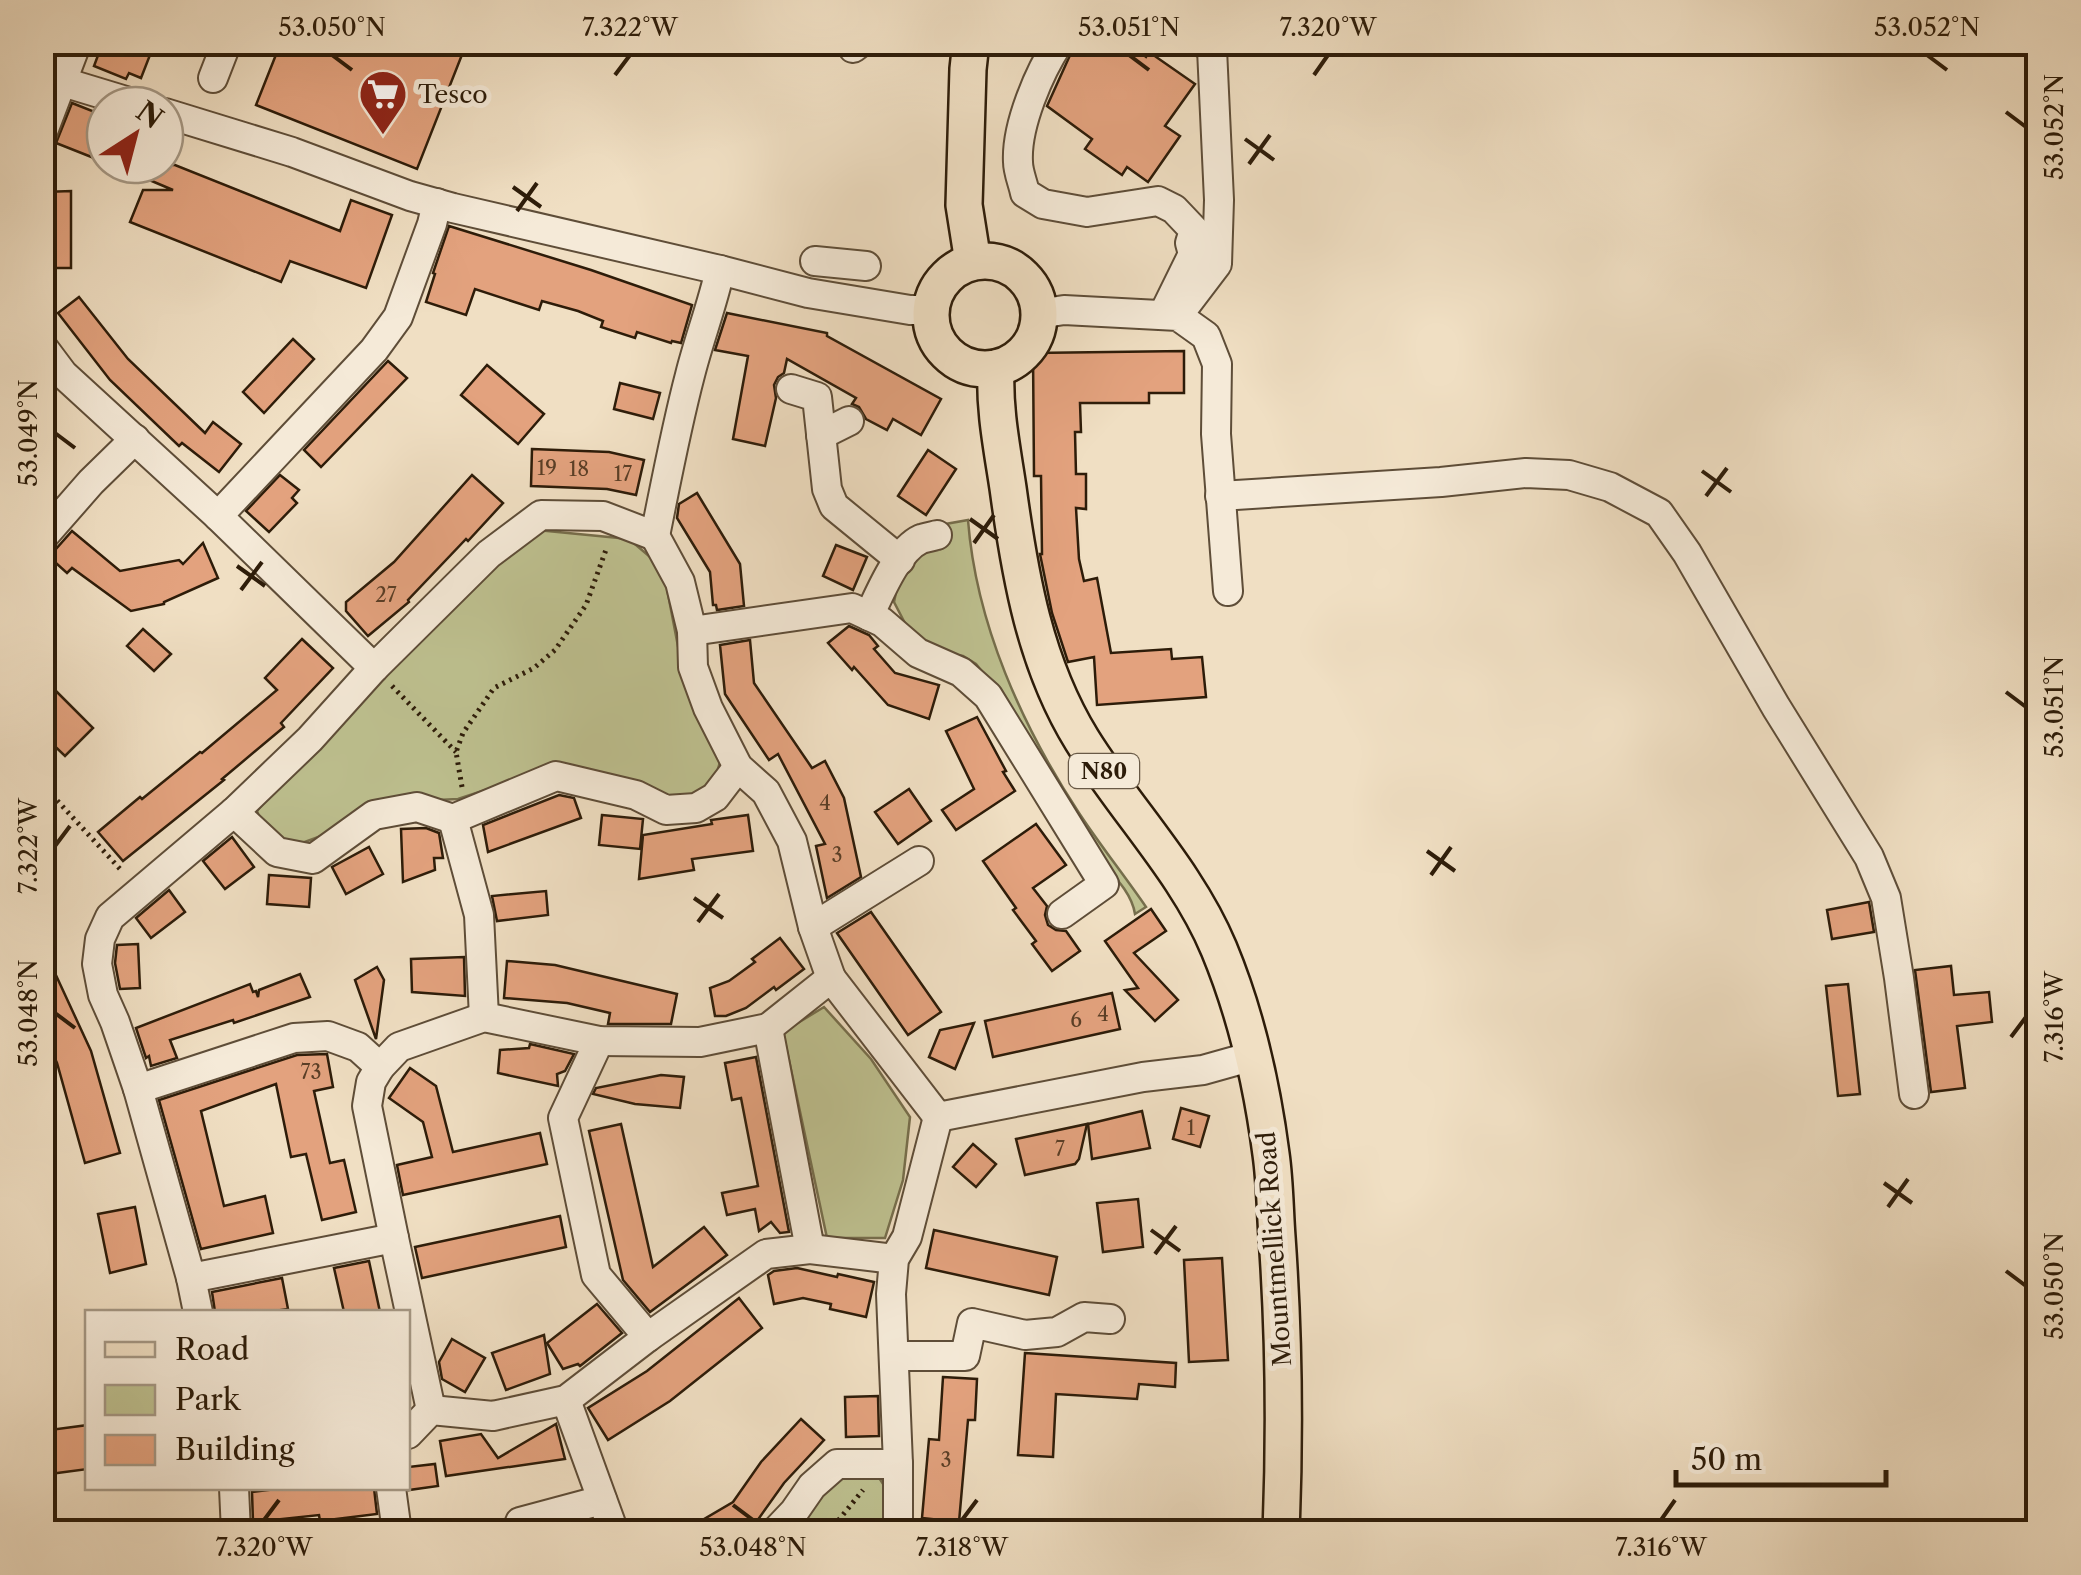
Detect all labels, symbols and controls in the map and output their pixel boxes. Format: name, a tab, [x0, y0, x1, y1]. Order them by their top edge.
text: 53.050°N	[278, 12, 386, 43]
text: 7.322°W	[582, 12, 679, 43]
text: 53.051°N	[1078, 12, 1180, 43]
text: 7.320°W	[1279, 12, 1377, 43]
text: 53.052°N	[1874, 12, 1980, 43]
supermarket icon: Tesco	[357, 68, 409, 136]
text: 53.052°N	[2039, 74, 2070, 180]
place label: Tesco	[418, 79, 488, 110]
north arrow	[85, 85, 185, 185]
text: N	[130, 94, 170, 136]
text: 53.049°N	[13, 379, 44, 487]
house number: 19	[537, 456, 557, 480]
house number: 18	[569, 457, 589, 481]
house number: 17	[614, 462, 632, 486]
house number: 27	[375, 583, 397, 607]
text: 53.051°N	[2039, 656, 2070, 758]
road number: N80	[1069, 754, 1139, 788]
house number: 4	[819, 791, 831, 815]
text: 7.322°W	[13, 797, 44, 894]
house number: 3	[831, 843, 843, 867]
text: 53.048°N	[13, 959, 44, 1067]
text: 7.316°W	[2039, 971, 2070, 1063]
house number: 4	[1097, 1002, 1109, 1026]
house number: 6	[1070, 1008, 1082, 1032]
house number: 73	[301, 1060, 321, 1084]
house number: 1	[1187, 1116, 1196, 1140]
street label: Mountmellick Road	[1251, 1131, 1298, 1367]
house number: 7	[1055, 1137, 1065, 1161]
text: 53.050°N	[2039, 1232, 2070, 1340]
legend	[85, 1310, 410, 1490]
text: Road	[175, 1331, 249, 1368]
text: Park	[175, 1381, 242, 1418]
scale bar	[1676, 1425, 1886, 1487]
text: Building	[175, 1431, 295, 1468]
text: 50 m	[1691, 1441, 1762, 1478]
house number: 3	[940, 1448, 952, 1472]
text: 7.320°W	[215, 1532, 313, 1563]
text: 53.048°N	[699, 1532, 807, 1563]
text: 7.318°W	[916, 1532, 1009, 1563]
text: 7.316°W	[1615, 1532, 1707, 1563]

